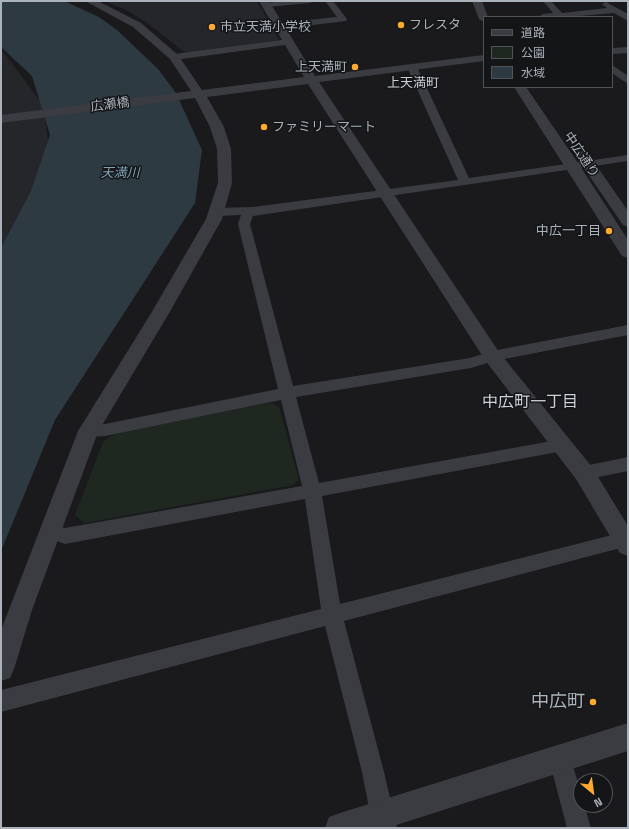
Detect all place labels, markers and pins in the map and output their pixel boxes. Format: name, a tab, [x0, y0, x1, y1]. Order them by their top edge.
place label: フレスタ	[409, 17, 461, 33]
place label: 市立天満小学校	[220, 19, 311, 35]
marker: フレスタ	[396, 20, 406, 30]
marker: 市立天満小学校	[207, 22, 217, 32]
place label: 上天満町	[295, 59, 347, 75]
marker: 上天満町	[350, 62, 360, 72]
place label: ファミリーマート	[272, 119, 376, 135]
marker: ファミリーマート	[259, 122, 269, 132]
place label: 中広一丁目	[536, 223, 601, 239]
marker: 中広一丁目	[604, 226, 614, 236]
place label: 中広町	[531, 691, 585, 713]
marker: 中広町	[588, 697, 598, 707]

